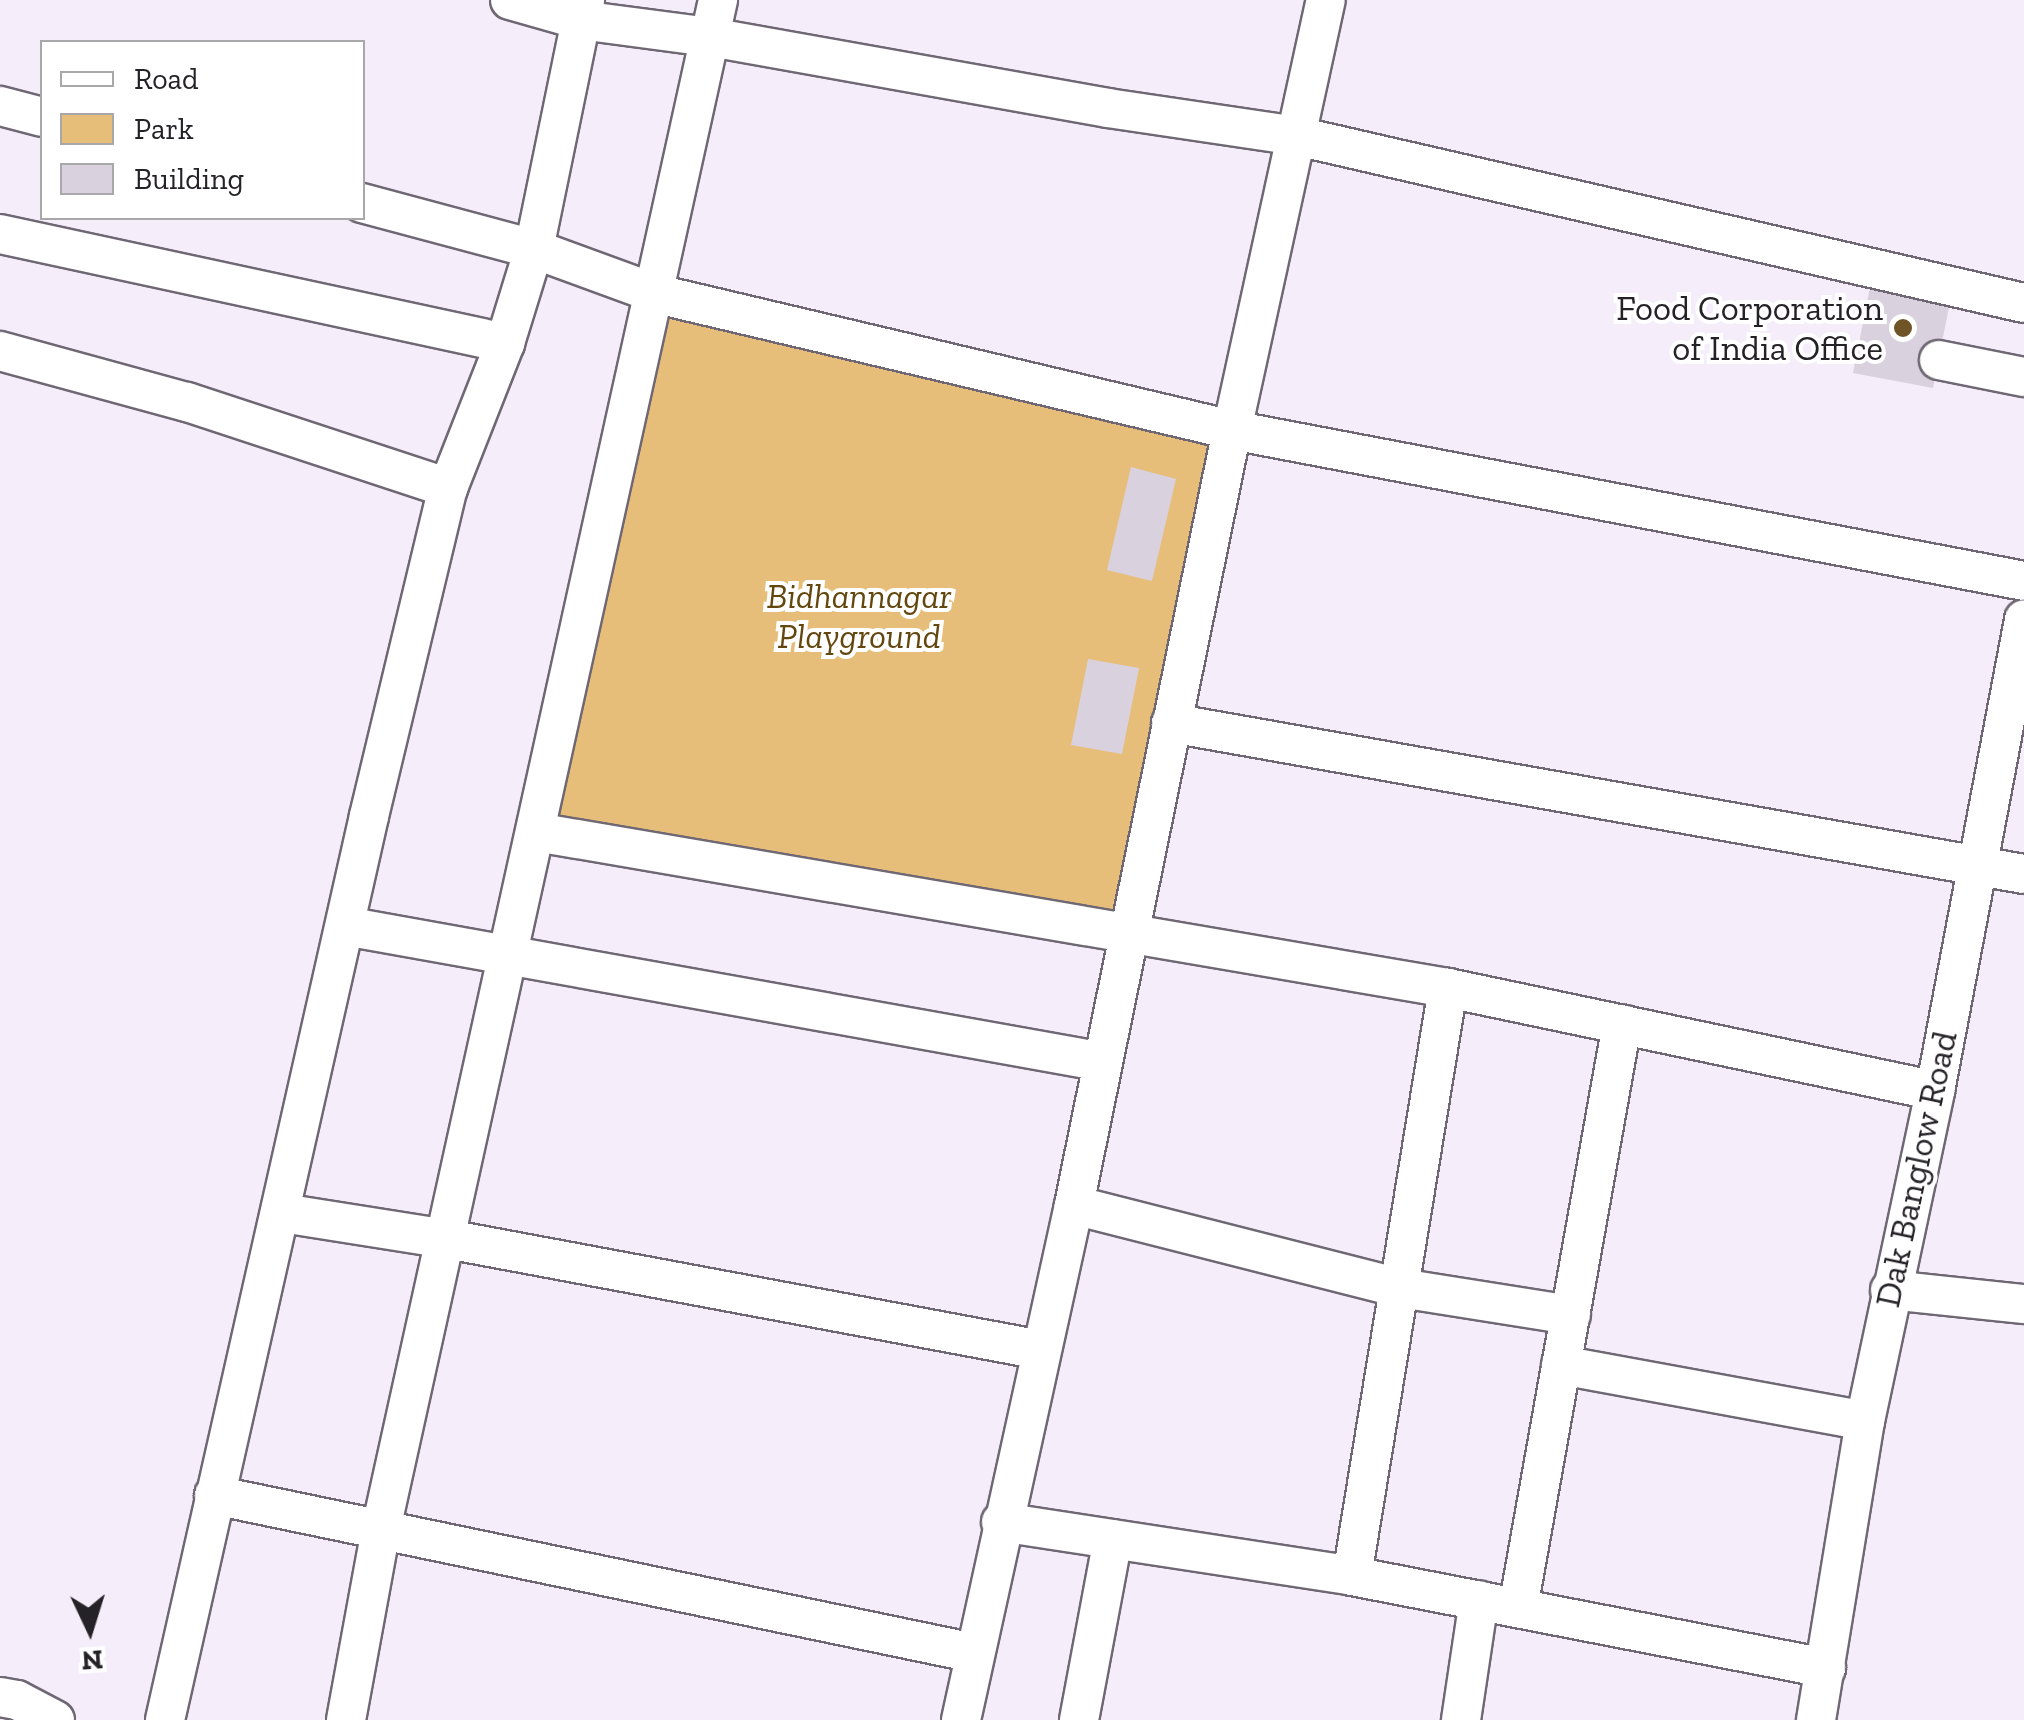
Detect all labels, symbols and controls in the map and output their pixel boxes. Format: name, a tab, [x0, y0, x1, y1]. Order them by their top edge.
legend	[40, 40, 365, 220]
text: Road	[134, 61, 199, 97]
text: Park	[134, 111, 194, 147]
text: Building	[134, 161, 244, 197]
place label: Food Corporation of India Office	[1616, 287, 1883, 369]
marker: Food Corporation of India Office	[1892, 317, 1914, 339]
park label: Bidhannagar Playground	[767, 575, 951, 657]
street label: Dak Banglow Road	[1866, 1027, 1966, 1311]
north arrow	[40, 1580, 140, 1680]
text: N	[80, 1643, 104, 1678]

